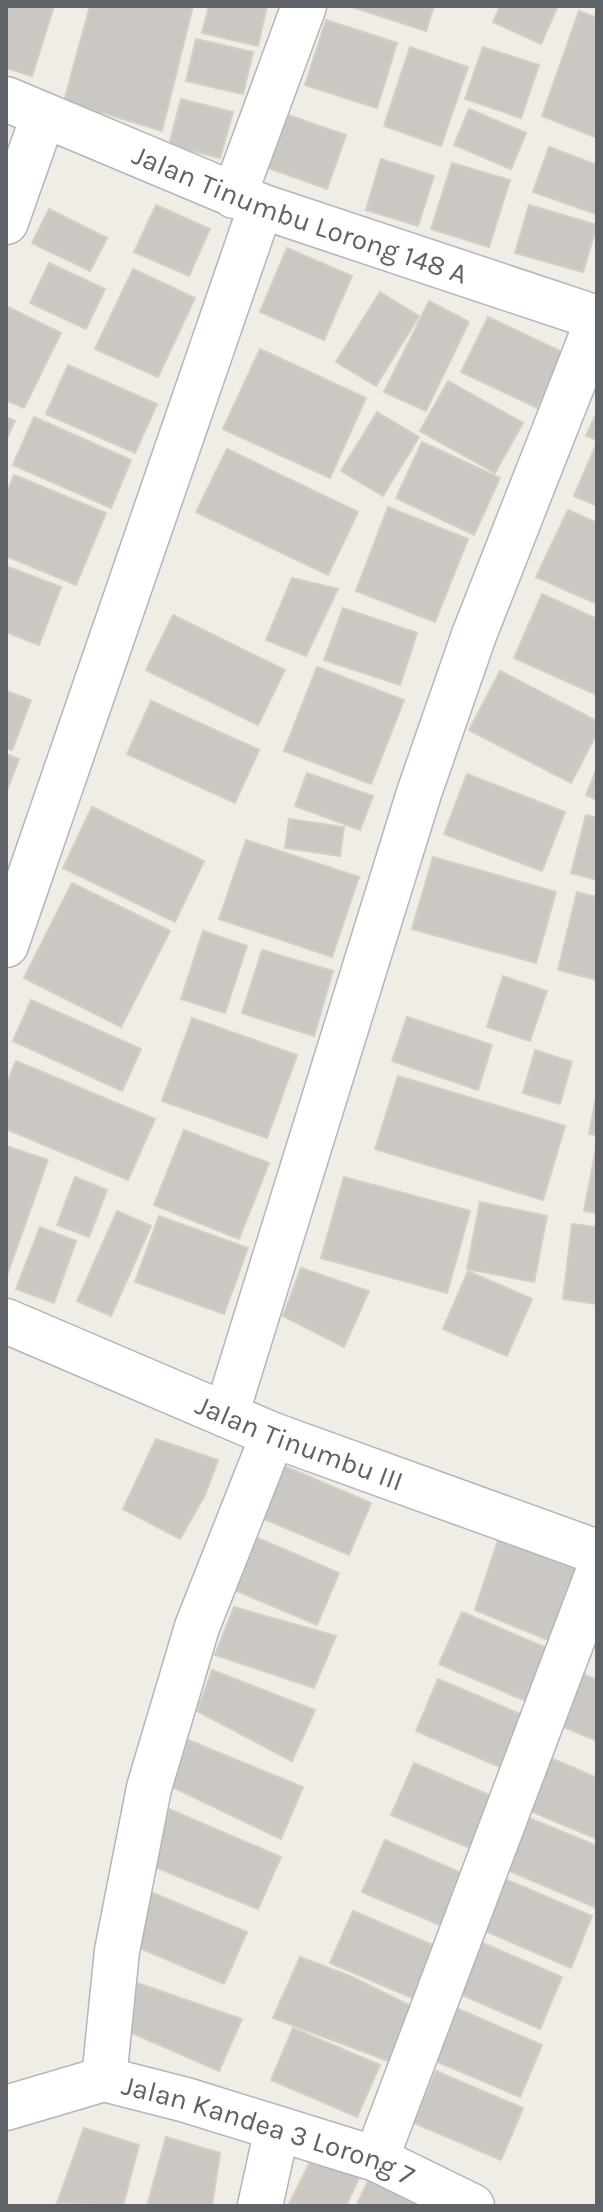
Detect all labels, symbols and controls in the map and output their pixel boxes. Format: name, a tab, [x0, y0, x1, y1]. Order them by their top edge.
street label: Jalan Tinumbu Lorong 148 A	[127, 138, 472, 291]
street label: Jalan Tinumbu III	[191, 1388, 408, 1498]
street label: Jalan Kandea 3 Lorong 7	[118, 2068, 420, 2192]

